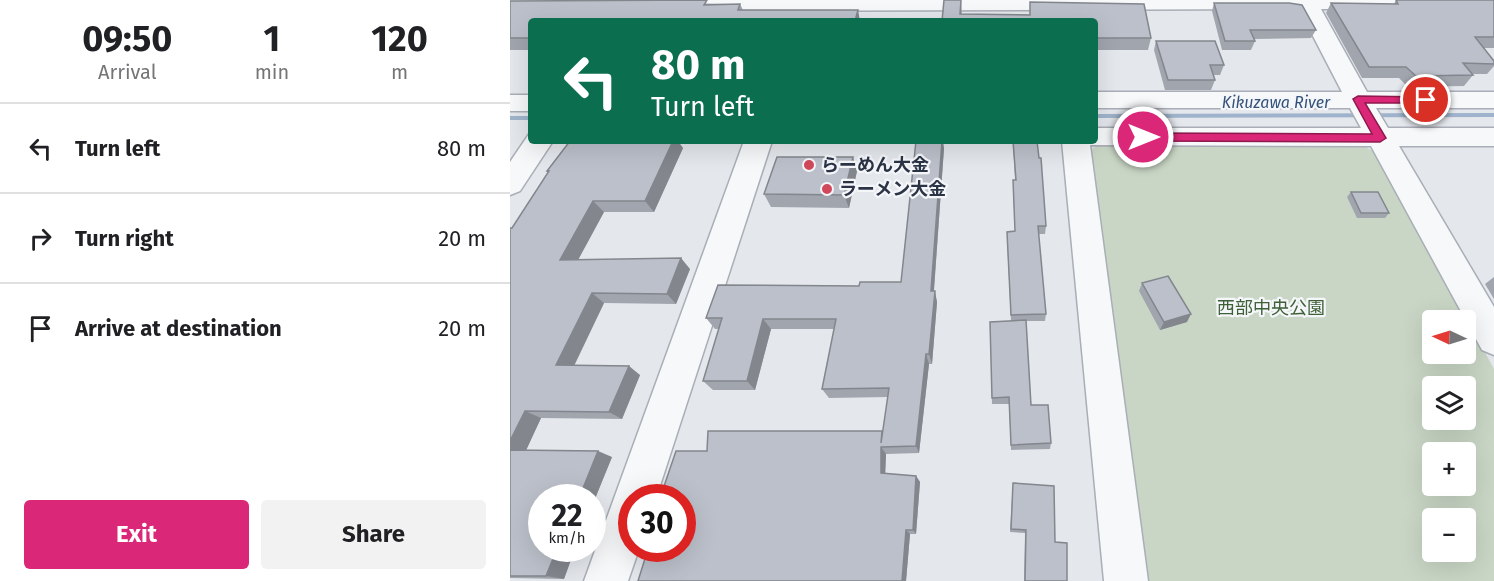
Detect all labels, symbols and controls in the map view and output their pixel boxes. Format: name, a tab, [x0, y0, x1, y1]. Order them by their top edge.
text: 09:50	[82, 17, 172, 61]
text: 1	[264, 17, 280, 61]
text: 120	[371, 17, 428, 61]
text: 80 m	[651, 40, 745, 90]
icon: left	[552, 42, 630, 120]
text: Arrival	[98, 60, 157, 84]
text: min	[255, 60, 289, 84]
text: m	[391, 60, 408, 84]
pin	[1400, 74, 1451, 125]
icon: arrive	[1409, 83, 1442, 116]
text: Turn left	[651, 91, 754, 123]
water label: Kikuzawa River	[1222, 93, 1331, 112]
position arrow	[1111, 105, 1175, 169]
icon: left	[24, 132, 57, 165]
text: Turn left	[75, 135, 160, 162]
text: 80 m	[437, 135, 486, 162]
place label: らーめん大金	[821, 154, 929, 176]
marker: らーめん大金	[802, 158, 816, 172]
place label: ラーメン大金	[839, 178, 946, 200]
marker: ラーメン大金	[820, 182, 834, 196]
icon: right	[24, 222, 57, 255]
text: Turn right	[75, 225, 174, 252]
text: 20 m	[438, 225, 486, 252]
park label: 西部中央公園	[1217, 297, 1325, 319]
north arrow	[1422, 310, 1476, 364]
map controls	[1422, 310, 1476, 562]
icon: arrive	[24, 312, 57, 345]
text: Arrive at destination	[75, 315, 282, 342]
text: 20 m	[438, 315, 486, 342]
button: layers	[1422, 376, 1476, 430]
button: +	[1422, 442, 1476, 496]
speed limit sign: 30	[618, 484, 696, 562]
text: 22	[551, 498, 583, 534]
button: Exit	[24, 500, 249, 569]
button: Share	[261, 500, 486, 569]
button: −	[1422, 508, 1476, 562]
text: km/h	[548, 529, 586, 547]

